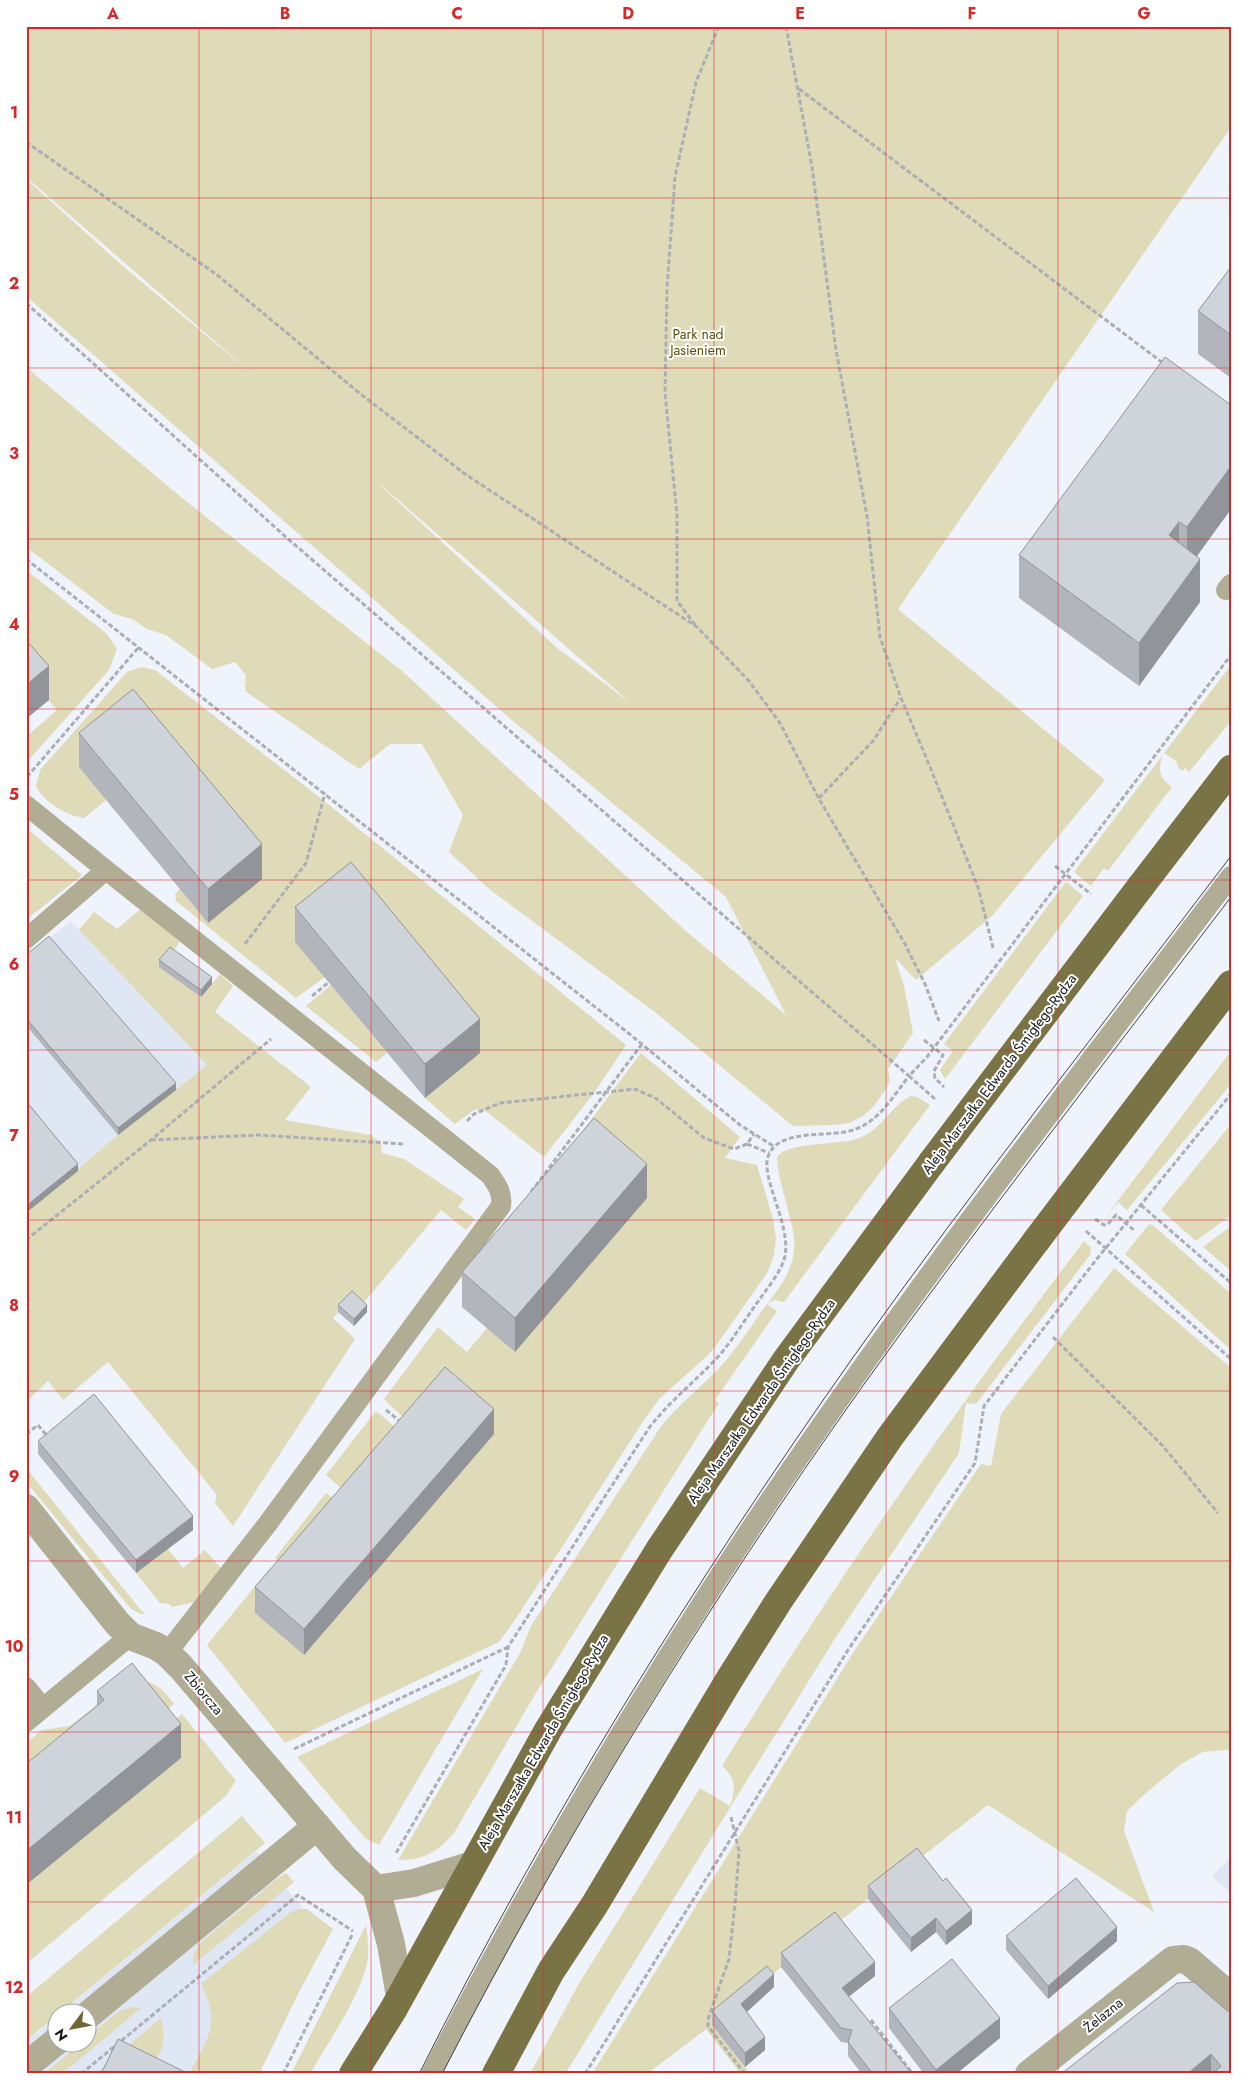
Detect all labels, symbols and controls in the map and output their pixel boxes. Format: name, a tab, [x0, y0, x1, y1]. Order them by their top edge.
text: A	[106, 2, 119, 25]
text: B	[280, 2, 290, 25]
text: C	[451, 2, 463, 25]
text: D	[622, 2, 634, 25]
text: E	[795, 2, 805, 25]
text: F	[968, 2, 976, 25]
text: G	[1137, 2, 1151, 25]
text: 1	[10, 101, 18, 124]
text: 2	[9, 272, 19, 295]
park label: Park nad Jasieniem	[668, 324, 726, 360]
text: 3	[9, 442, 19, 465]
text: 4	[8, 613, 20, 636]
text: 5	[9, 783, 19, 806]
text: 6	[9, 953, 19, 976]
street label: Aleja Marszałka Edwarda Śmigłego-Rydza	[917, 970, 1081, 1178]
text: 7	[9, 1124, 19, 1147]
text: 8	[9, 1294, 19, 1317]
street label: Aleja Marszałka Edwarda Śmigłego-Rydza	[682, 1294, 840, 1508]
text: 9	[9, 1465, 19, 1488]
street label: Aleja Marszałka Edwarda Śmigłego-Rydza	[473, 1630, 613, 1854]
text: 10	[5, 1635, 23, 1658]
street label: Zbiorcza	[180, 1667, 228, 1719]
text: 11	[6, 1806, 22, 1829]
text: 12	[5, 1976, 23, 1999]
street label: Żelazna	[1079, 1993, 1127, 2037]
north arrow	[48, 2002, 98, 2052]
text: N	[50, 2025, 72, 2045]

